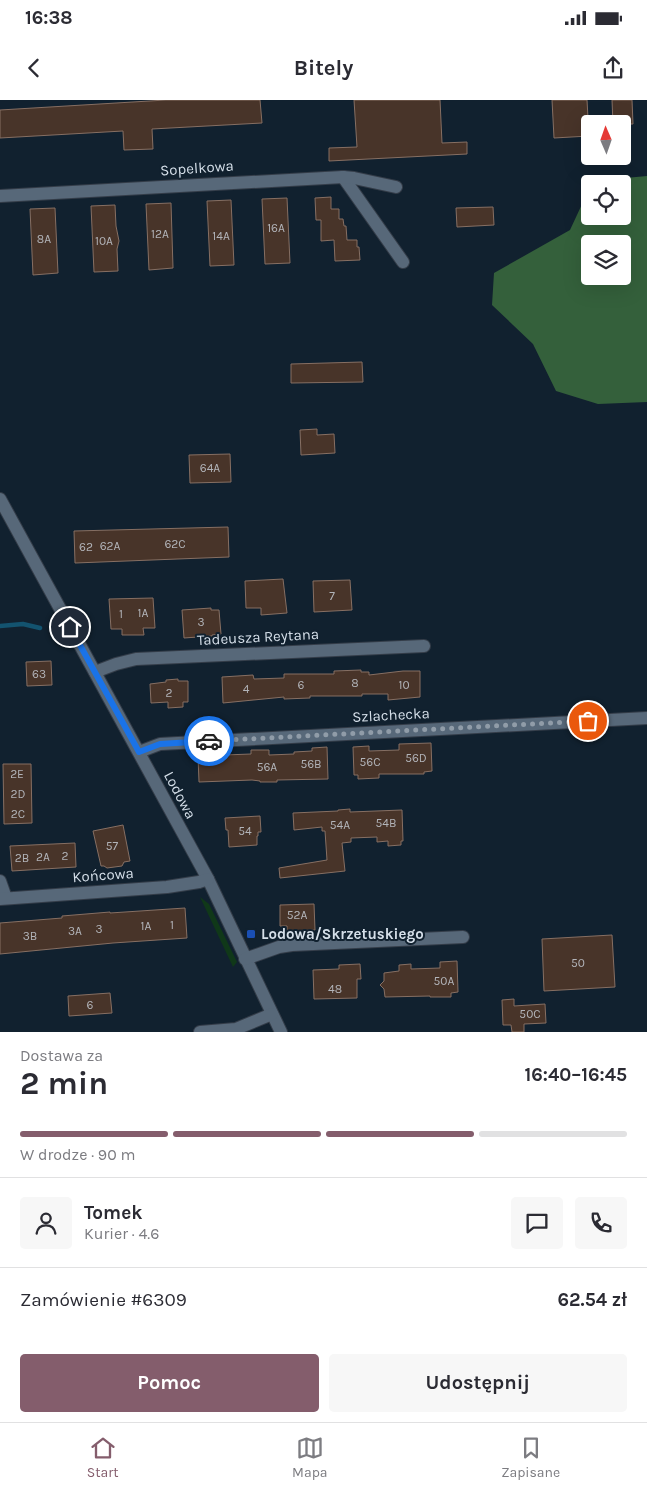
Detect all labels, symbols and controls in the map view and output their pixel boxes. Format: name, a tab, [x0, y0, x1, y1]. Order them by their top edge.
text: 16:38	[25, 7, 73, 29]
icon: back	[20, 54, 48, 82]
icon: share	[599, 54, 627, 82]
text: Bitely	[294, 55, 353, 81]
north arrow	[581, 115, 631, 165]
map controls	[581, 115, 631, 285]
street label: Sopelkowa	[160, 156, 234, 180]
button: locate	[581, 175, 631, 225]
house number: 16A	[267, 221, 285, 235]
house number: 12A	[151, 227, 169, 241]
house number: 14A	[212, 229, 230, 243]
house number: 8A	[37, 232, 51, 246]
house number: 10A	[95, 234, 113, 248]
button: layers	[581, 235, 631, 285]
house number: 64A	[200, 461, 220, 475]
house number: 62C	[164, 537, 186, 551]
house number: 62A	[100, 539, 120, 553]
house number: 62	[79, 540, 93, 554]
house number: 7	[329, 589, 335, 603]
pin	[49, 606, 91, 648]
house number: 1A	[138, 606, 149, 620]
house number: 1	[119, 607, 123, 621]
icon: home	[56, 613, 84, 641]
house number: 3	[197, 615, 205, 629]
street label: Tadeusza Reytana	[197, 625, 319, 649]
house number: 63	[32, 667, 46, 681]
house number: 8	[351, 676, 359, 690]
house number: 6	[298, 678, 305, 692]
house number: 10	[398, 678, 410, 692]
house number: 4	[243, 682, 250, 696]
house number: 2	[166, 686, 173, 700]
pin	[567, 700, 609, 742]
street label: Szlachecka	[352, 704, 430, 726]
icon: bag	[574, 707, 602, 735]
courier	[184, 716, 234, 766]
icon: car	[195, 727, 223, 755]
house number: 56D	[405, 751, 427, 765]
house number: 56C	[359, 755, 381, 769]
house number: 56B	[300, 757, 322, 771]
house number: 56A	[257, 760, 277, 774]
house number: 2E	[10, 767, 24, 781]
street label: Lodowa	[160, 768, 200, 822]
house number: 2D	[11, 787, 26, 801]
house number: 2C	[11, 807, 25, 821]
house number: 54B	[376, 816, 396, 830]
house number: 54A	[330, 818, 350, 832]
house number: 54	[238, 824, 252, 838]
house number: 57	[106, 839, 119, 853]
house number: 2	[62, 849, 69, 863]
house number: 2A	[36, 850, 50, 864]
house number: 2B	[15, 851, 29, 865]
street label: Końcowa	[72, 864, 134, 886]
house number: 52A	[287, 908, 307, 922]
house number: 1	[170, 918, 174, 932]
house number: 1A	[141, 919, 152, 933]
house number: 3	[95, 922, 103, 936]
house number: 3A	[68, 924, 82, 938]
place label: Lodowa/Skrzetuskiego	[261, 925, 424, 943]
marker: Lodowa/Skrzetuskiego	[245, 928, 257, 940]
house number: 3B	[23, 929, 37, 943]
house number: 50	[571, 956, 585, 970]
house number: 50A	[434, 974, 454, 988]
house number: 48	[328, 982, 342, 996]
house number: 6	[87, 998, 94, 1012]
house number: 50C	[519, 1007, 541, 1021]
text: Dostawa za	[20, 1046, 103, 1065]
text: 16:40–16:45	[524, 1064, 627, 1086]
text: 2 min	[20, 1065, 108, 1102]
text: W drodze · 90 m	[20, 1145, 135, 1164]
button: person	[20, 1197, 72, 1249]
button: chat	[511, 1197, 563, 1249]
button: phone	[575, 1197, 627, 1249]
text: Tomek	[84, 1202, 142, 1224]
text: Kurier · 4.6	[84, 1224, 159, 1243]
text: Zamówienie #6309	[20, 1289, 187, 1311]
text: 62.54 zł	[558, 1289, 627, 1311]
button: Pomoc	[20, 1354, 319, 1412]
button: Udostępnij	[329, 1354, 627, 1412]
tab: Start	[87, 1434, 119, 1481]
tab: Mapa	[292, 1434, 328, 1481]
tab: Zapisane	[501, 1434, 560, 1481]

